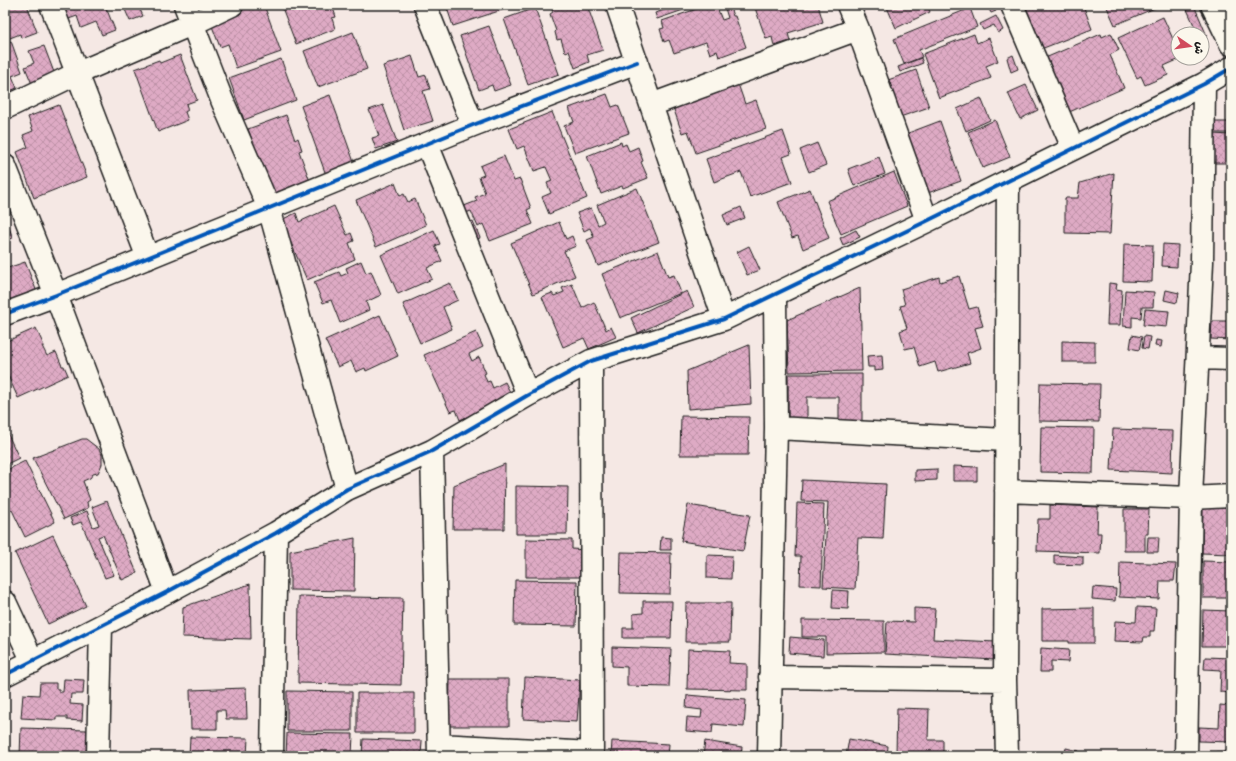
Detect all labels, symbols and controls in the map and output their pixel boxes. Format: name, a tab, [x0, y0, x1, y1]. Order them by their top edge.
north arrow	[1170, 26, 1210, 66]
text: ش	[1192, 41, 1207, 55]

